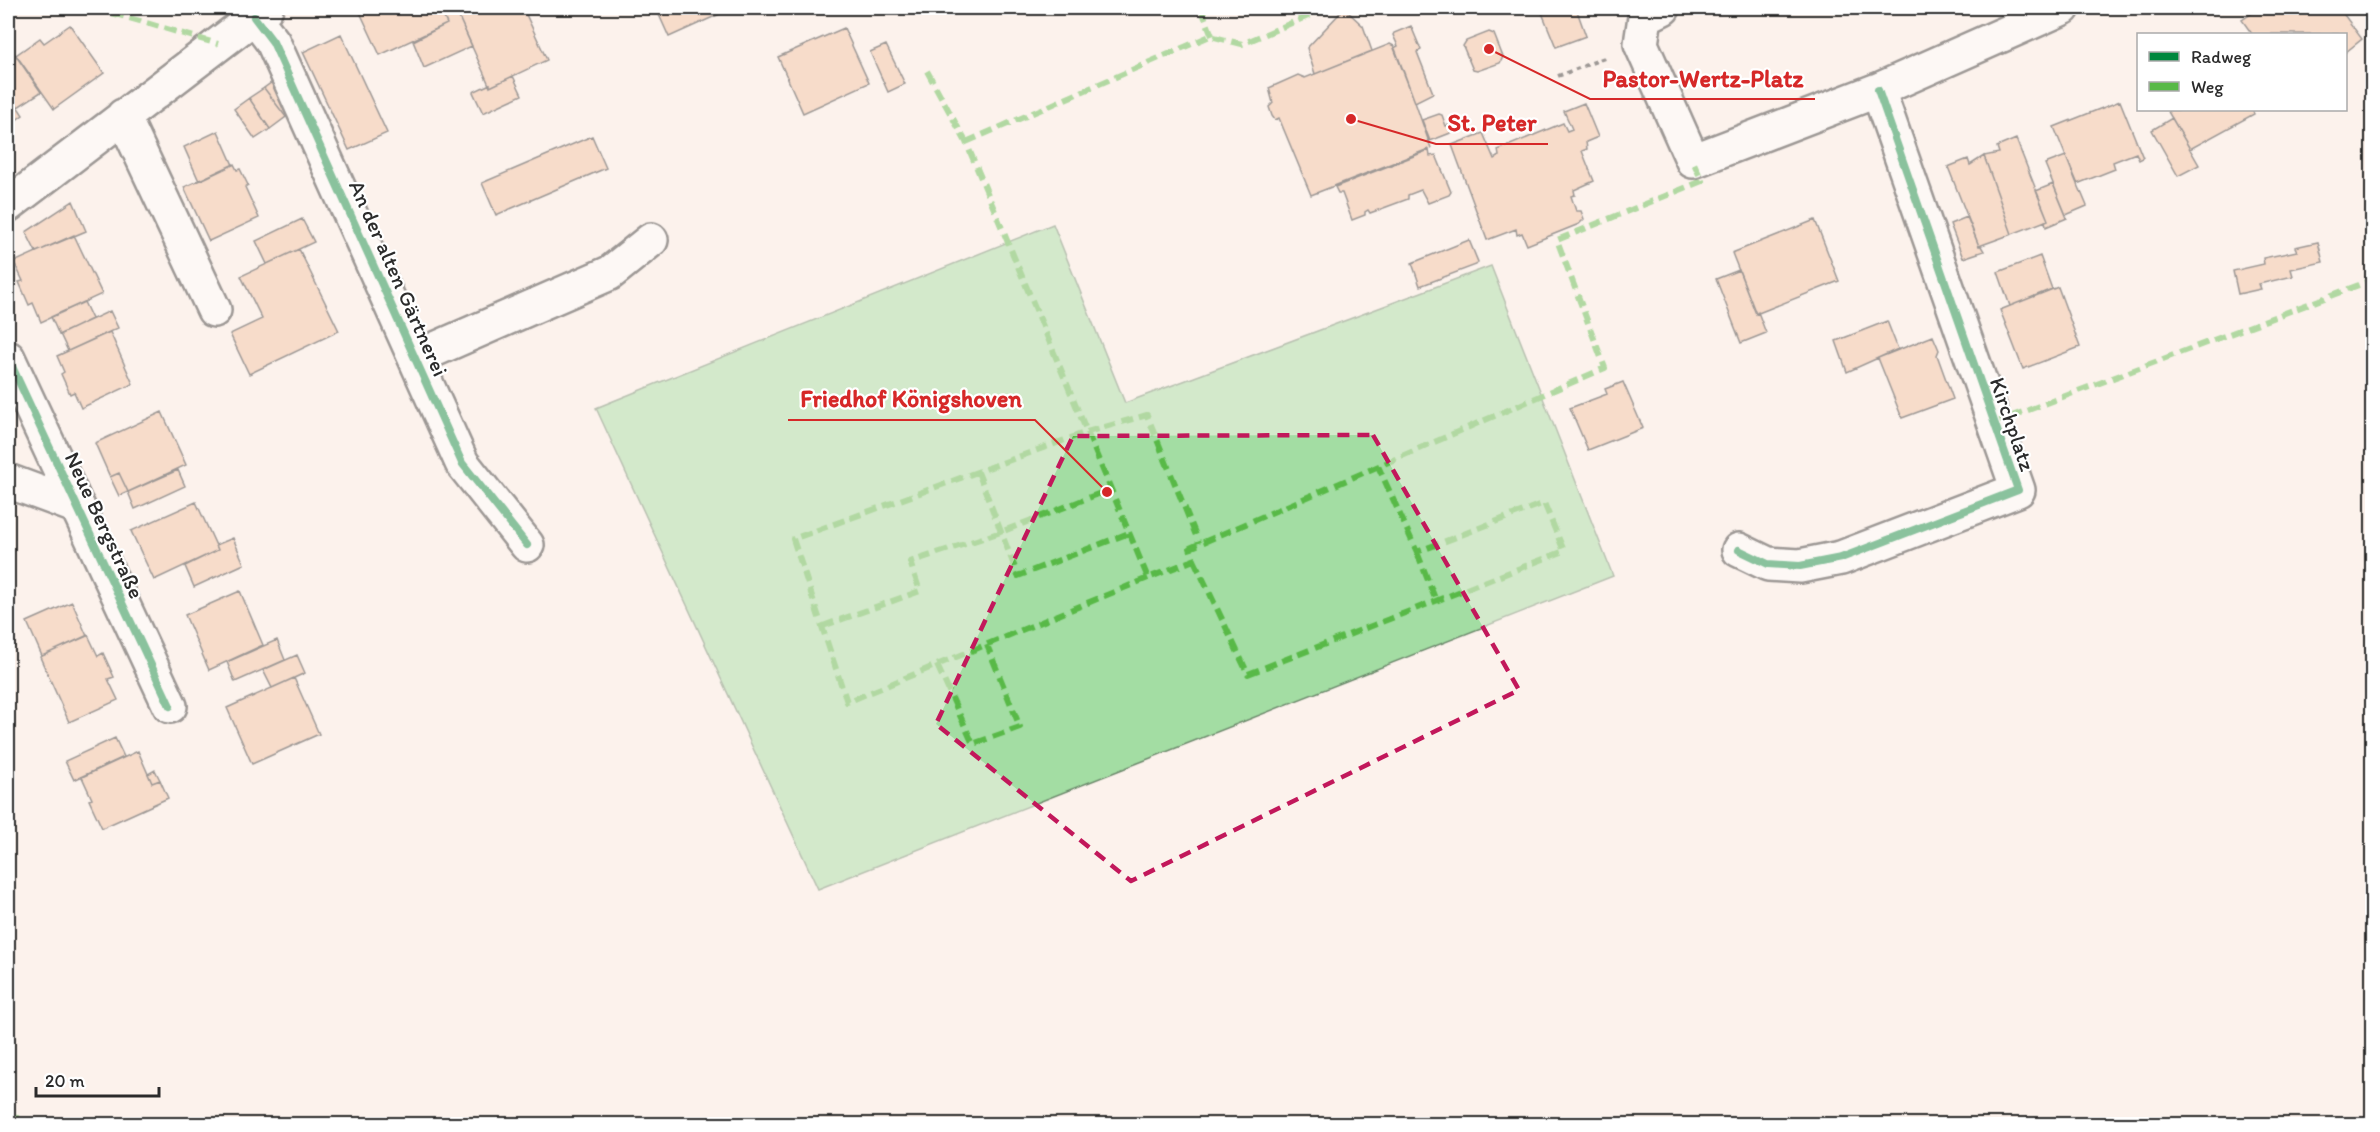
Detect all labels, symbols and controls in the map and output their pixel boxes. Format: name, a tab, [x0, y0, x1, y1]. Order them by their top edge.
legend	[2137, 33, 2347, 111]
text: Radweg	[2191, 46, 2252, 68]
callout: Pastor-Wertz-Platz	[1590, 57, 1815, 99]
text: Pastor-Wertz-Platz	[1603, 64, 1804, 93]
text: Weg	[2191, 76, 2224, 98]
callout: St. Peter	[1436, 102, 1548, 144]
text: St. Peter	[1448, 108, 1537, 137]
street label: An der alten Gärtnerei	[343, 176, 454, 381]
street label: Kirchplatz	[1984, 374, 2041, 475]
callout: Friedhof Königshoven	[788, 378, 1035, 420]
text: Friedhof Königshoven	[800, 384, 1022, 414]
street label: Neue Bergstraße	[59, 448, 150, 603]
scale bar	[36, 1060, 159, 1098]
text: 20 m	[45, 1070, 85, 1092]

